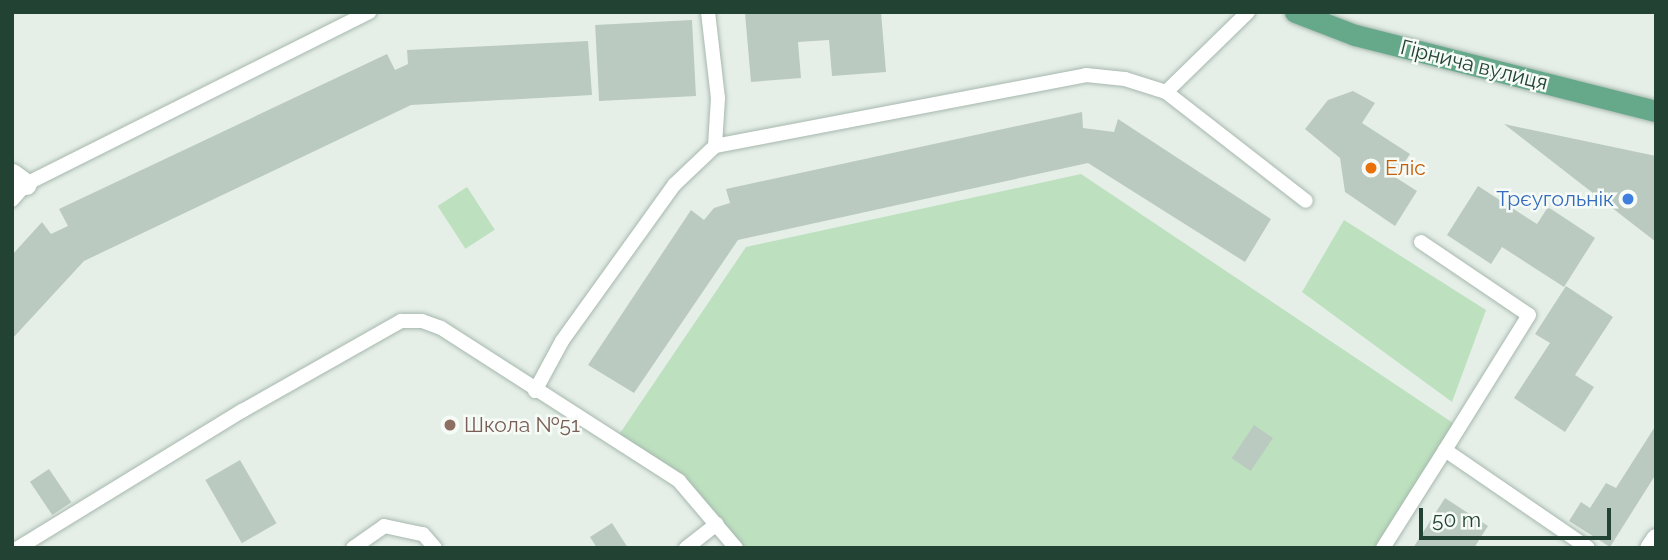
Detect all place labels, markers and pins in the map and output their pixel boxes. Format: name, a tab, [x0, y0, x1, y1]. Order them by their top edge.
place label: Еліс	[1385, 155, 1426, 181]
marker: Еліс	[1363, 160, 1379, 176]
place label: Трєугольнік	[1496, 186, 1614, 212]
marker: Трєугольнік	[1620, 191, 1636, 207]
place label: Школа №51	[464, 412, 580, 438]
marker: Школа №51	[442, 417, 458, 433]

